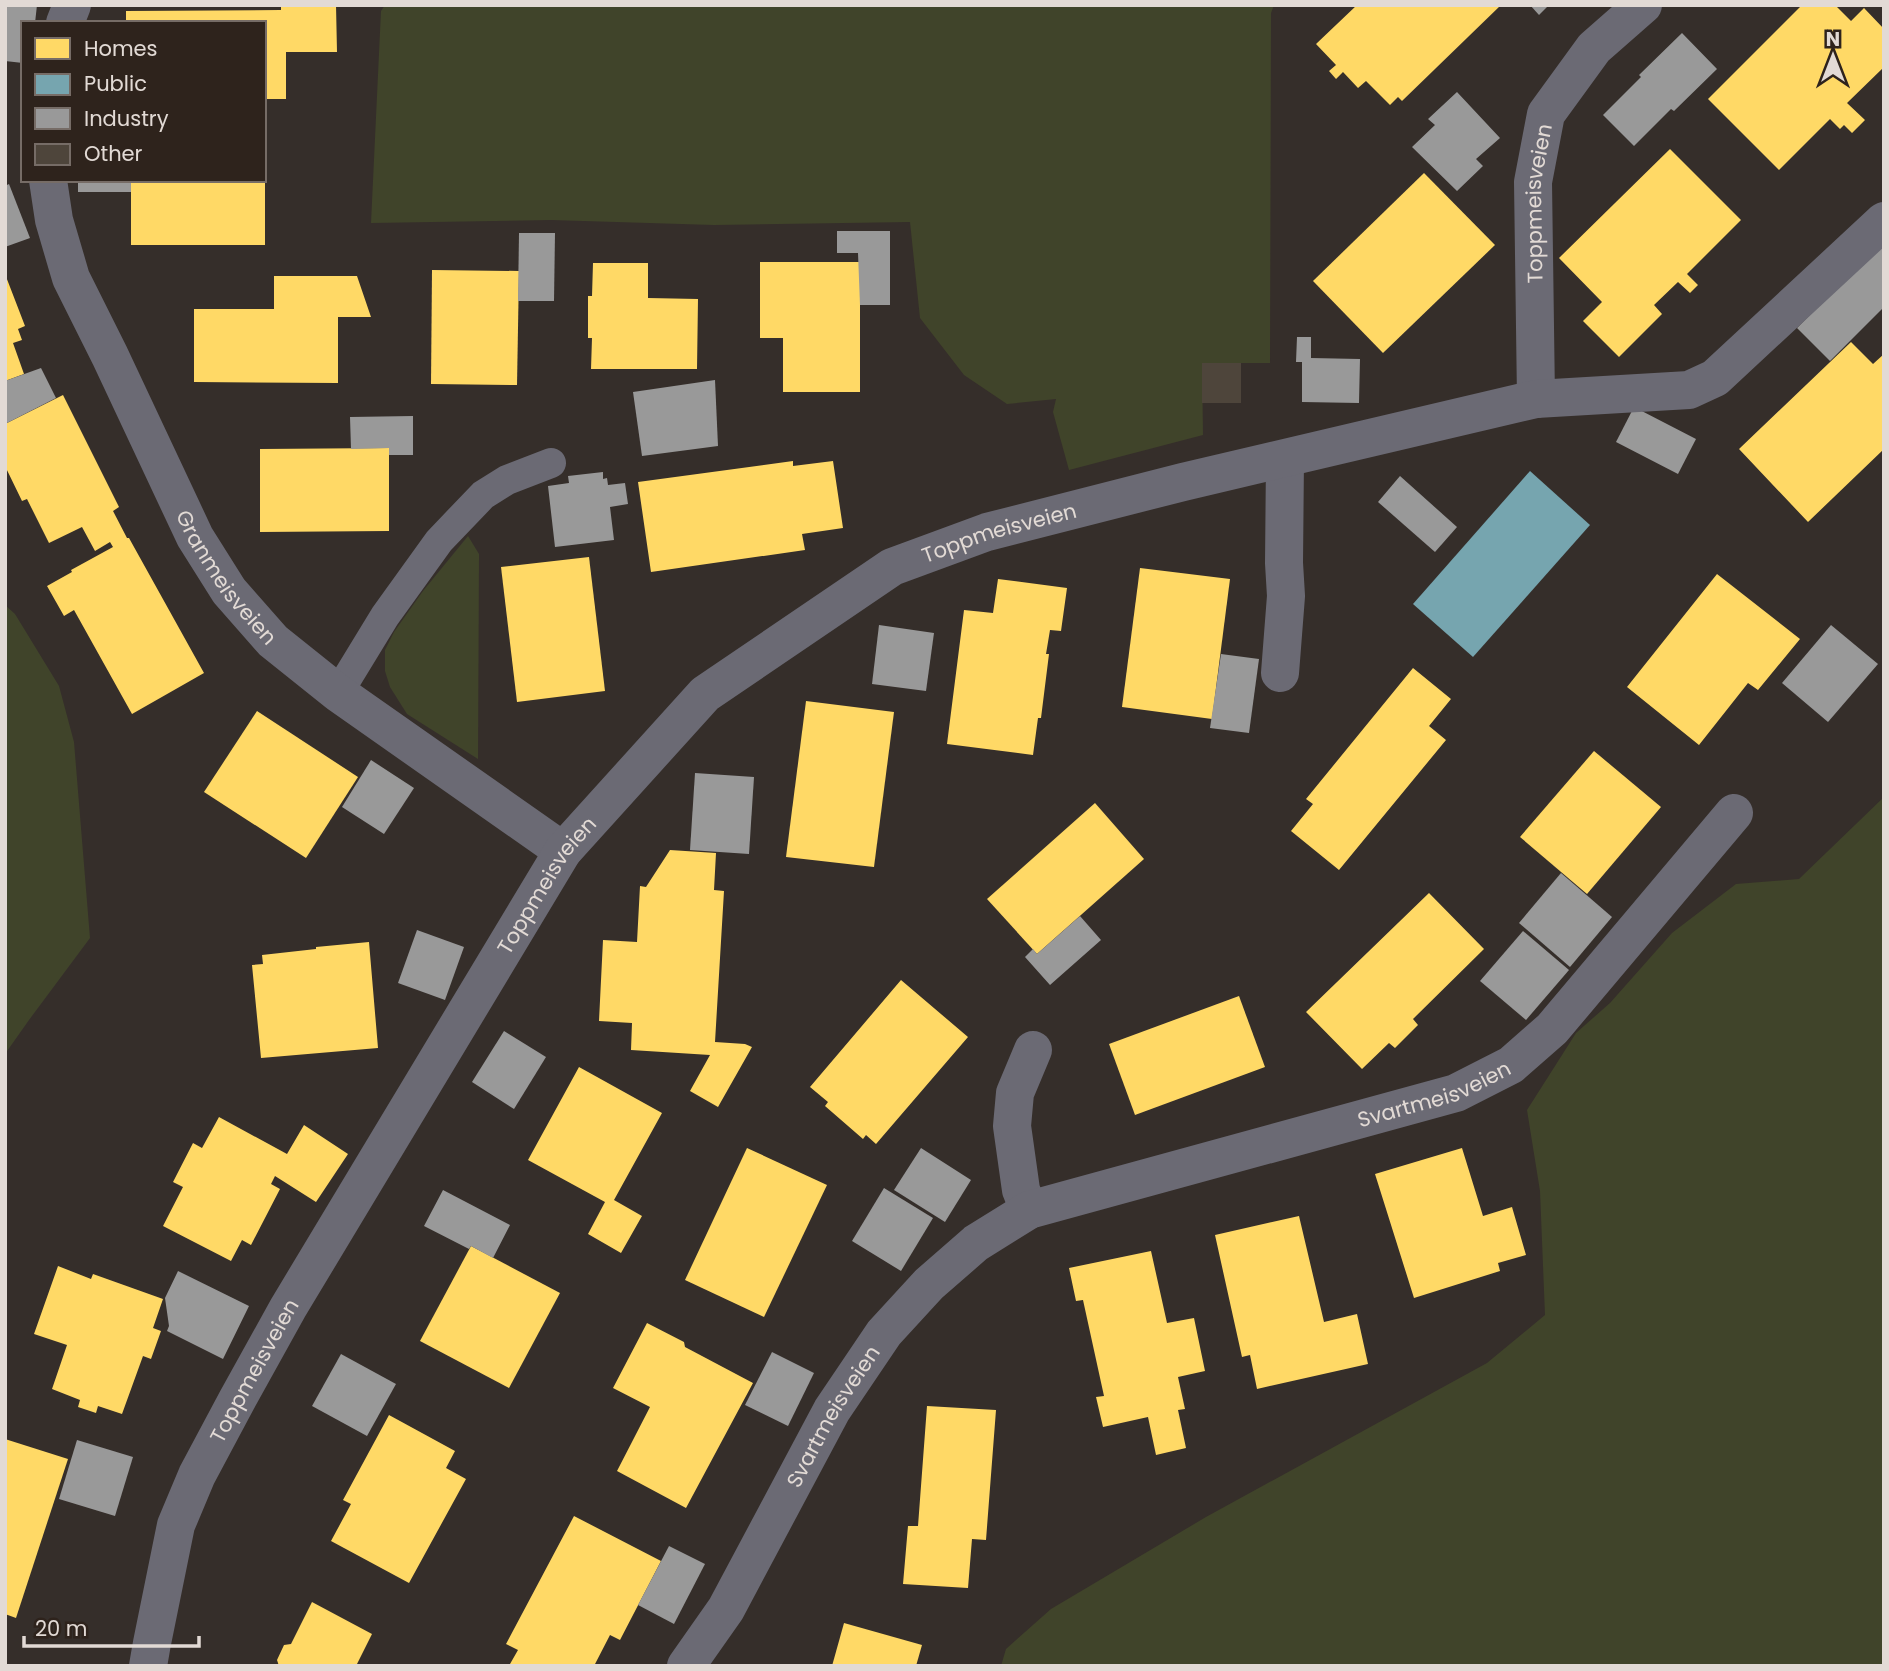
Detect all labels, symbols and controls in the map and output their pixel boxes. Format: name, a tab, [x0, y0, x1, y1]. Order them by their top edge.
legend	[21, 21, 266, 182]
north arrow	[1798, 21, 1868, 91]
text: N	[1826, 26, 1840, 53]
text: Homes	[84, 34, 158, 63]
text: Public	[84, 69, 147, 98]
text: Industry	[84, 104, 169, 133]
street label: Toppmeisveien	[1518, 121, 1558, 283]
text: Other	[84, 139, 143, 168]
street label: Toppmeisveien	[917, 495, 1079, 569]
street label: Granmeisveien	[170, 505, 284, 651]
street label: Toppmeisveien	[490, 810, 602, 959]
street label: Svartmeisveien	[1354, 1053, 1516, 1134]
street label: Toppmeisveien	[202, 1293, 305, 1448]
street label: Svartmeisveien	[779, 1339, 886, 1492]
scale bar	[24, 1604, 200, 1648]
text: 20 m	[35, 1614, 88, 1643]

